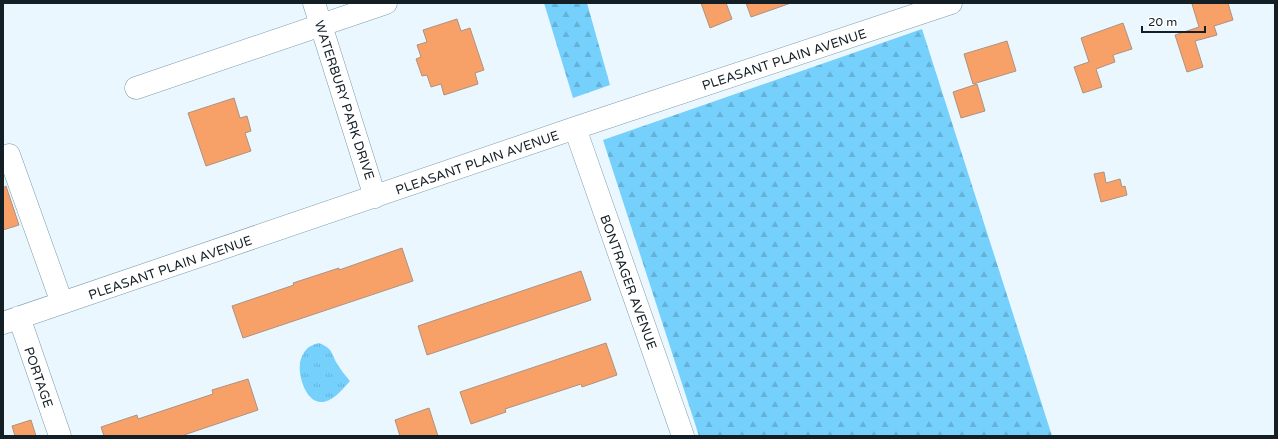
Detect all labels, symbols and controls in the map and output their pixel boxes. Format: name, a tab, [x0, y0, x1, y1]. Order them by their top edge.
scale bar	[1142, 8, 1205, 34]
text: 20 m	[1148, 15, 1177, 29]
street label: WATERBURY PARK DRIVE	[311, 19, 377, 182]
street label: PLEASANT PLAIN AVENUE	[700, 26, 869, 94]
street label: PLEASANT PLAIN AVENUE	[393, 127, 561, 198]
street label: BONTRAGER AVENUE	[596, 213, 660, 352]
street label: PLEASANT PLAIN AVENUE	[86, 232, 254, 303]
street label: PORTAGE	[20, 345, 56, 410]

